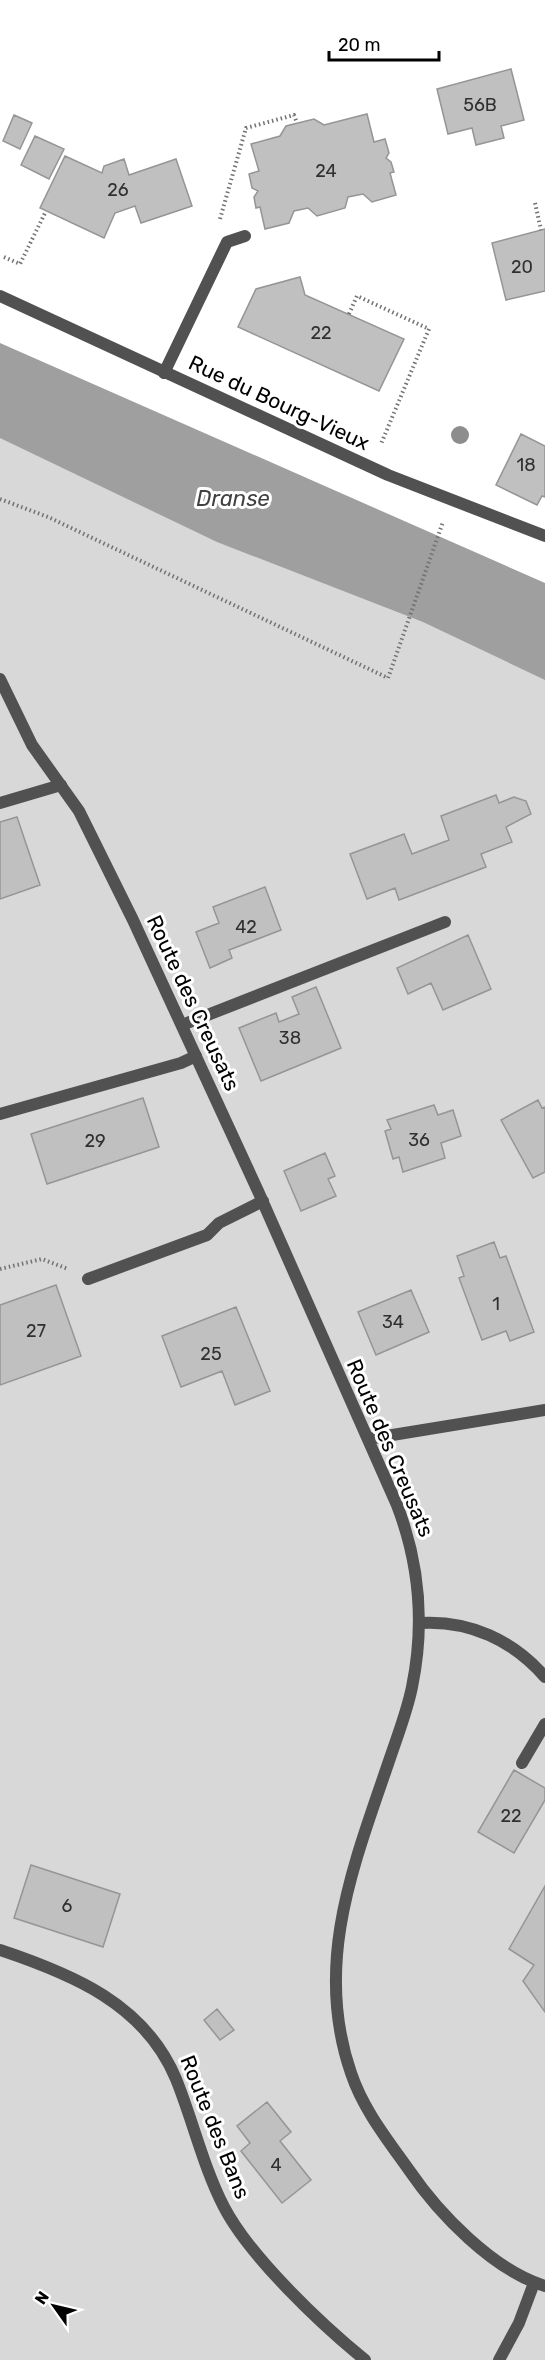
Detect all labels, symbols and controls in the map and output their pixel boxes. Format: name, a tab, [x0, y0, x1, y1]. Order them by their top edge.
scale bar	[329, 24, 438, 62]
text: 20 m	[338, 34, 380, 56]
house number: 56B	[463, 94, 497, 116]
house number: 24	[315, 160, 337, 182]
house number: 26	[107, 179, 129, 201]
house number: 20	[511, 256, 533, 278]
house number: 22	[310, 322, 332, 344]
street label: Rue du Bourg-Vieux	[185, 350, 373, 455]
house number: 18	[516, 454, 536, 476]
water label: Dranse	[196, 485, 270, 512]
street label: Route des Creusats	[142, 911, 245, 1095]
house number: 42	[235, 916, 257, 938]
house number: 38	[279, 1027, 301, 1049]
house number: 36	[408, 1129, 430, 1151]
house number: 29	[84, 1130, 106, 1152]
house number: 1	[492, 1293, 500, 1315]
house number: 34	[382, 1311, 404, 1333]
house number: 27	[26, 1320, 46, 1342]
house number: 25	[200, 1343, 222, 1365]
street label: Route des Creusats	[342, 1355, 439, 1541]
house number: 22	[500, 1805, 522, 1827]
house number: 6	[62, 1895, 73, 1917]
street label: Route des Bans	[175, 2051, 256, 2202]
house number: 4	[270, 2154, 282, 2176]
north arrow	[24, 2276, 84, 2336]
text: N	[31, 2288, 53, 2308]

